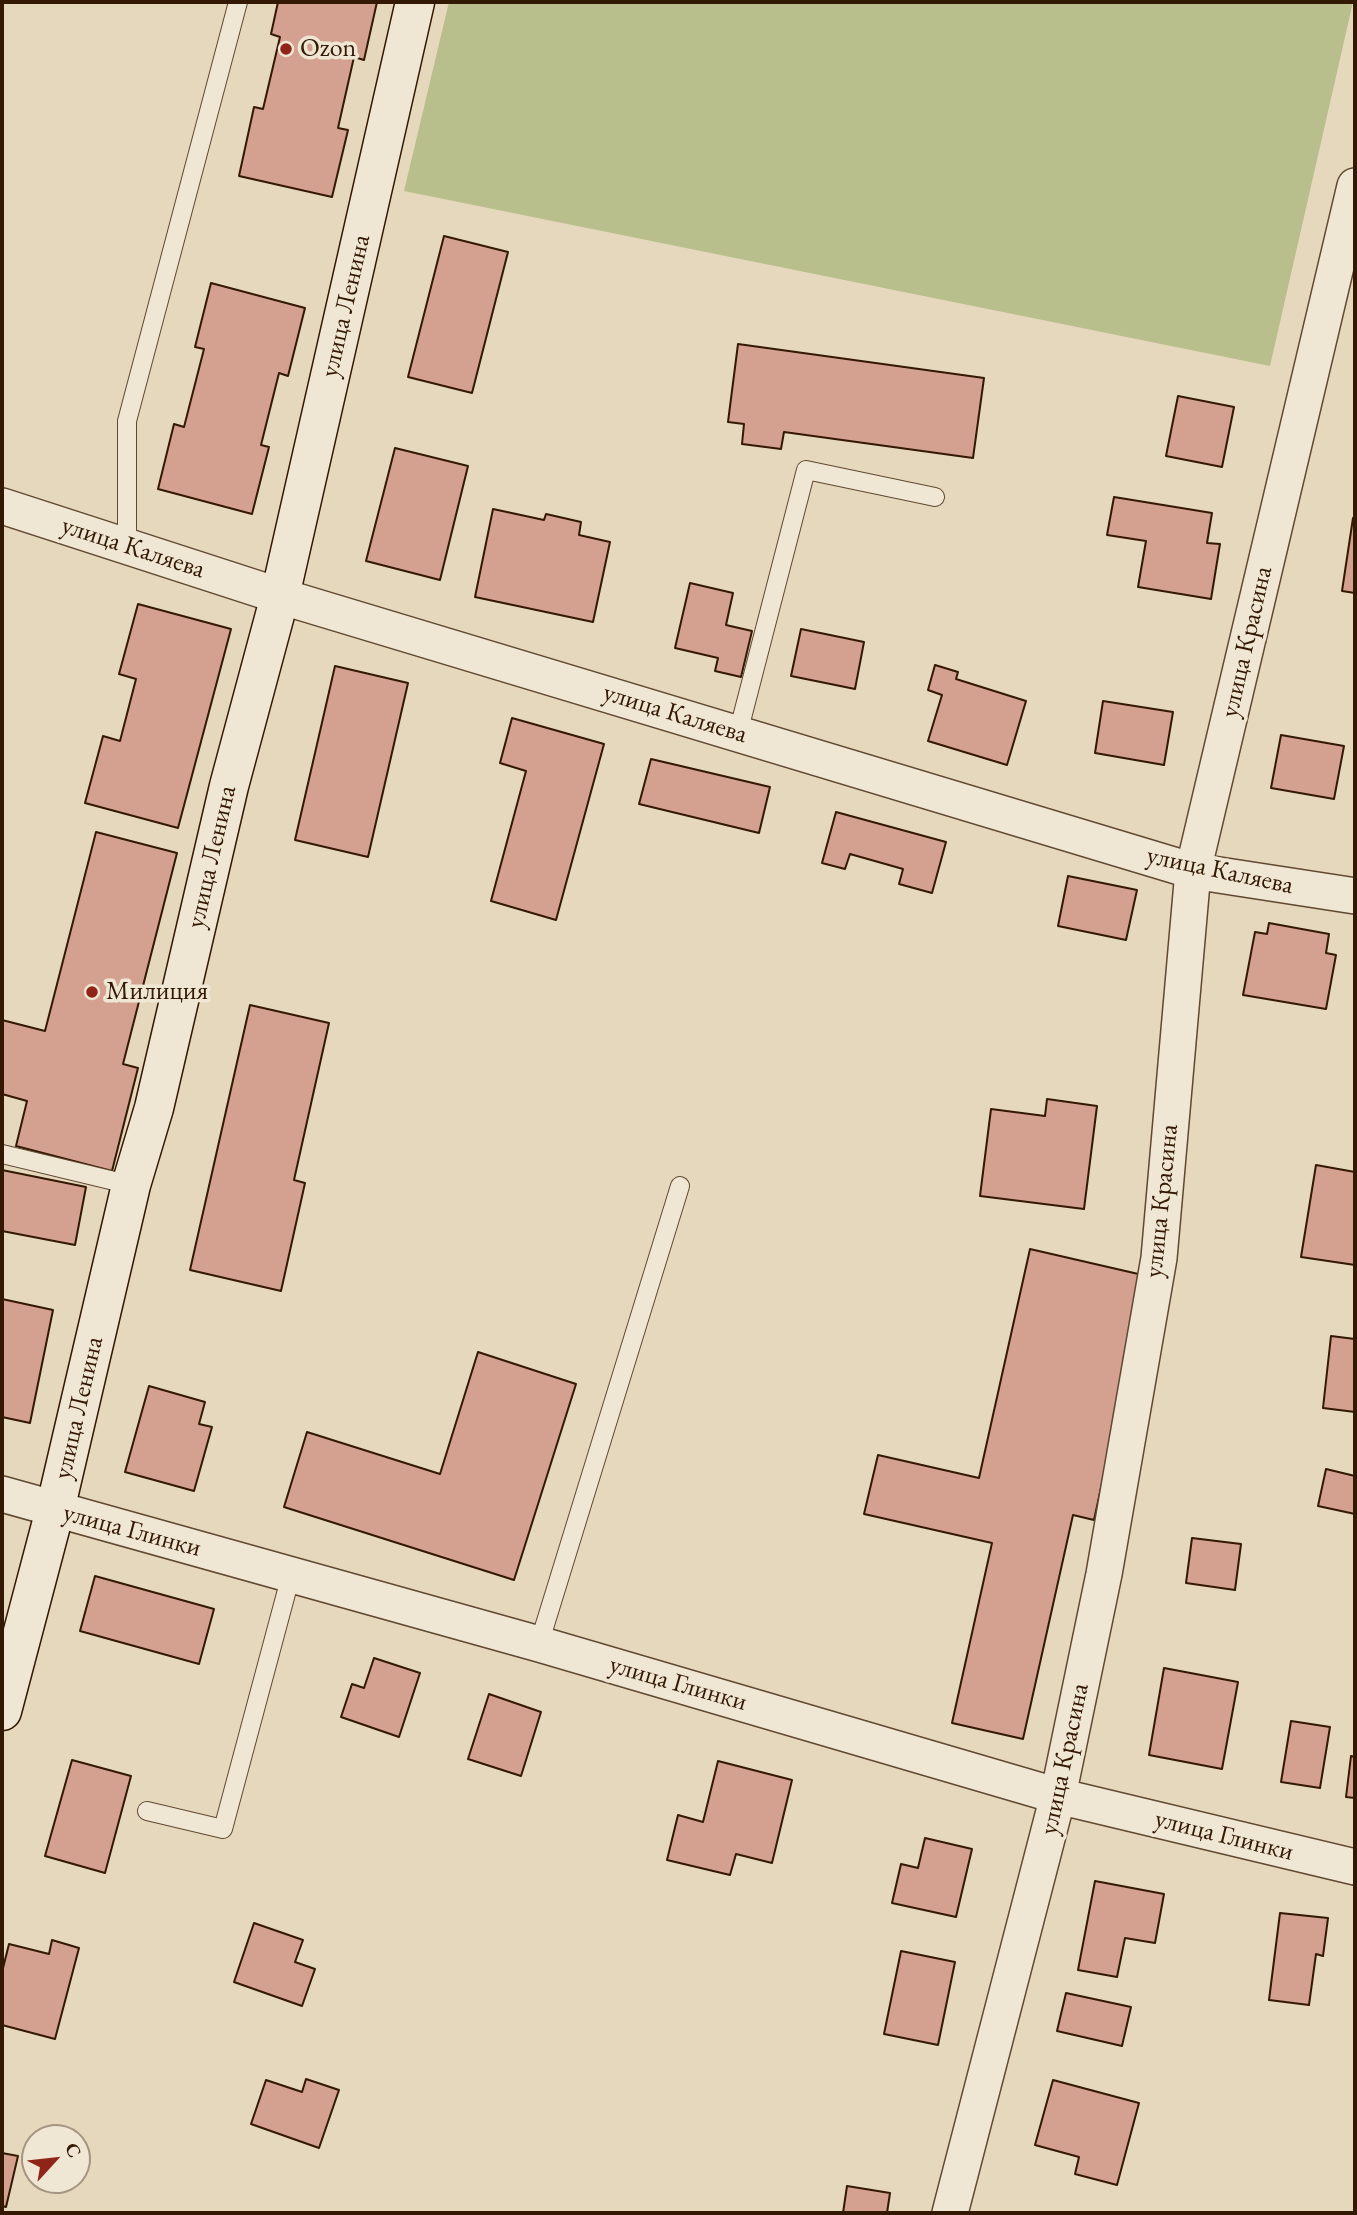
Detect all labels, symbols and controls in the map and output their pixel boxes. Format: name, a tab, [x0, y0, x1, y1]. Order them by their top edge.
place label: Ozon	[300, 33, 356, 65]
marker: Ozon	[278, 41, 294, 57]
street label: улица Ленина	[314, 231, 378, 381]
street label: улица Каляева	[57, 510, 209, 586]
street label: улица Красина	[1214, 563, 1280, 721]
street label: улица Каляева	[599, 677, 751, 751]
street label: улица Ленина	[180, 782, 244, 932]
street label: улица Каляева	[1144, 840, 1296, 902]
place label: Милиция	[106, 976, 208, 1008]
marker: Милиция	[84, 984, 100, 1000]
street label: улица Красина	[1138, 1123, 1186, 1279]
street label: улица Ленина	[47, 1333, 111, 1483]
street label: улица Глинки	[60, 1498, 204, 1564]
street label: улица Глинки	[606, 1649, 750, 1719]
street label: улица Красина	[1034, 1680, 1096, 1838]
street label: улица Глинки	[1152, 1804, 1296, 1868]
north arrow	[21, 2124, 91, 2194]
text: С	[59, 2138, 88, 2162]

